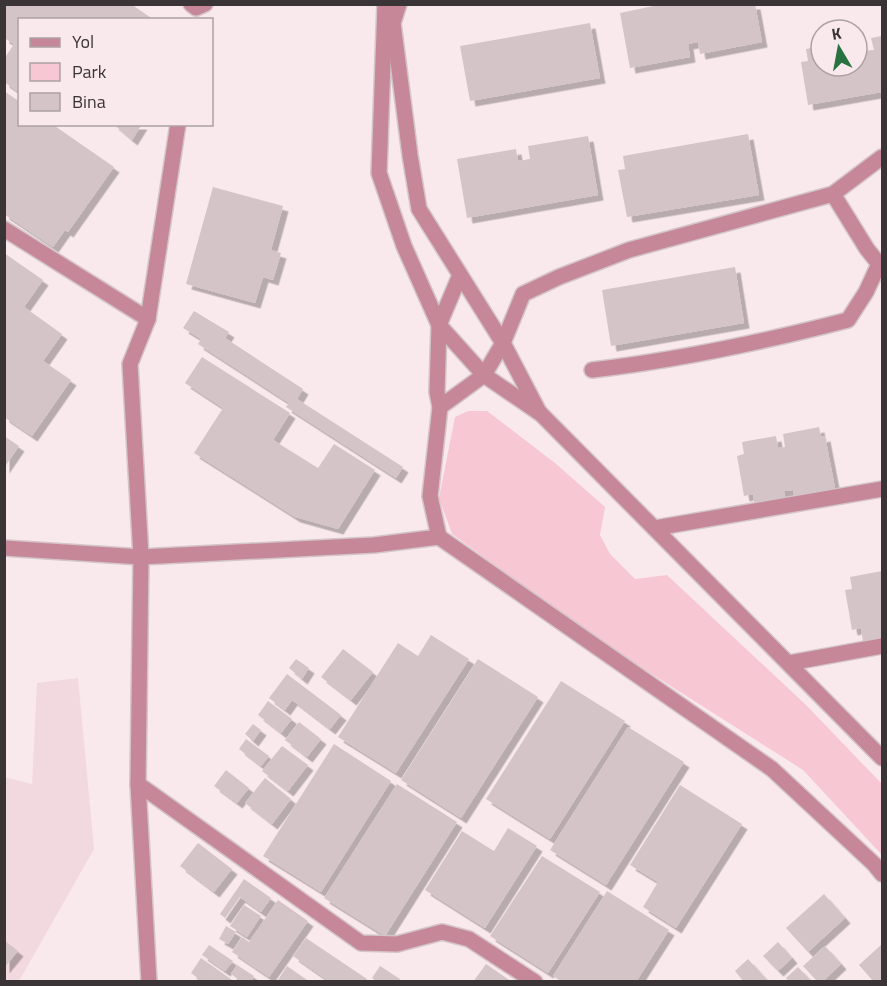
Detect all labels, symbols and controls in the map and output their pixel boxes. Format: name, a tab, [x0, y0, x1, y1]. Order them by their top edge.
legend	[18, 18, 213, 126]
north arrow	[809, 18, 869, 78]
text: K	[830, 20, 844, 46]
text: Yol	[72, 28, 94, 55]
text: Park	[72, 58, 107, 85]
text: Bina	[72, 88, 106, 115]

